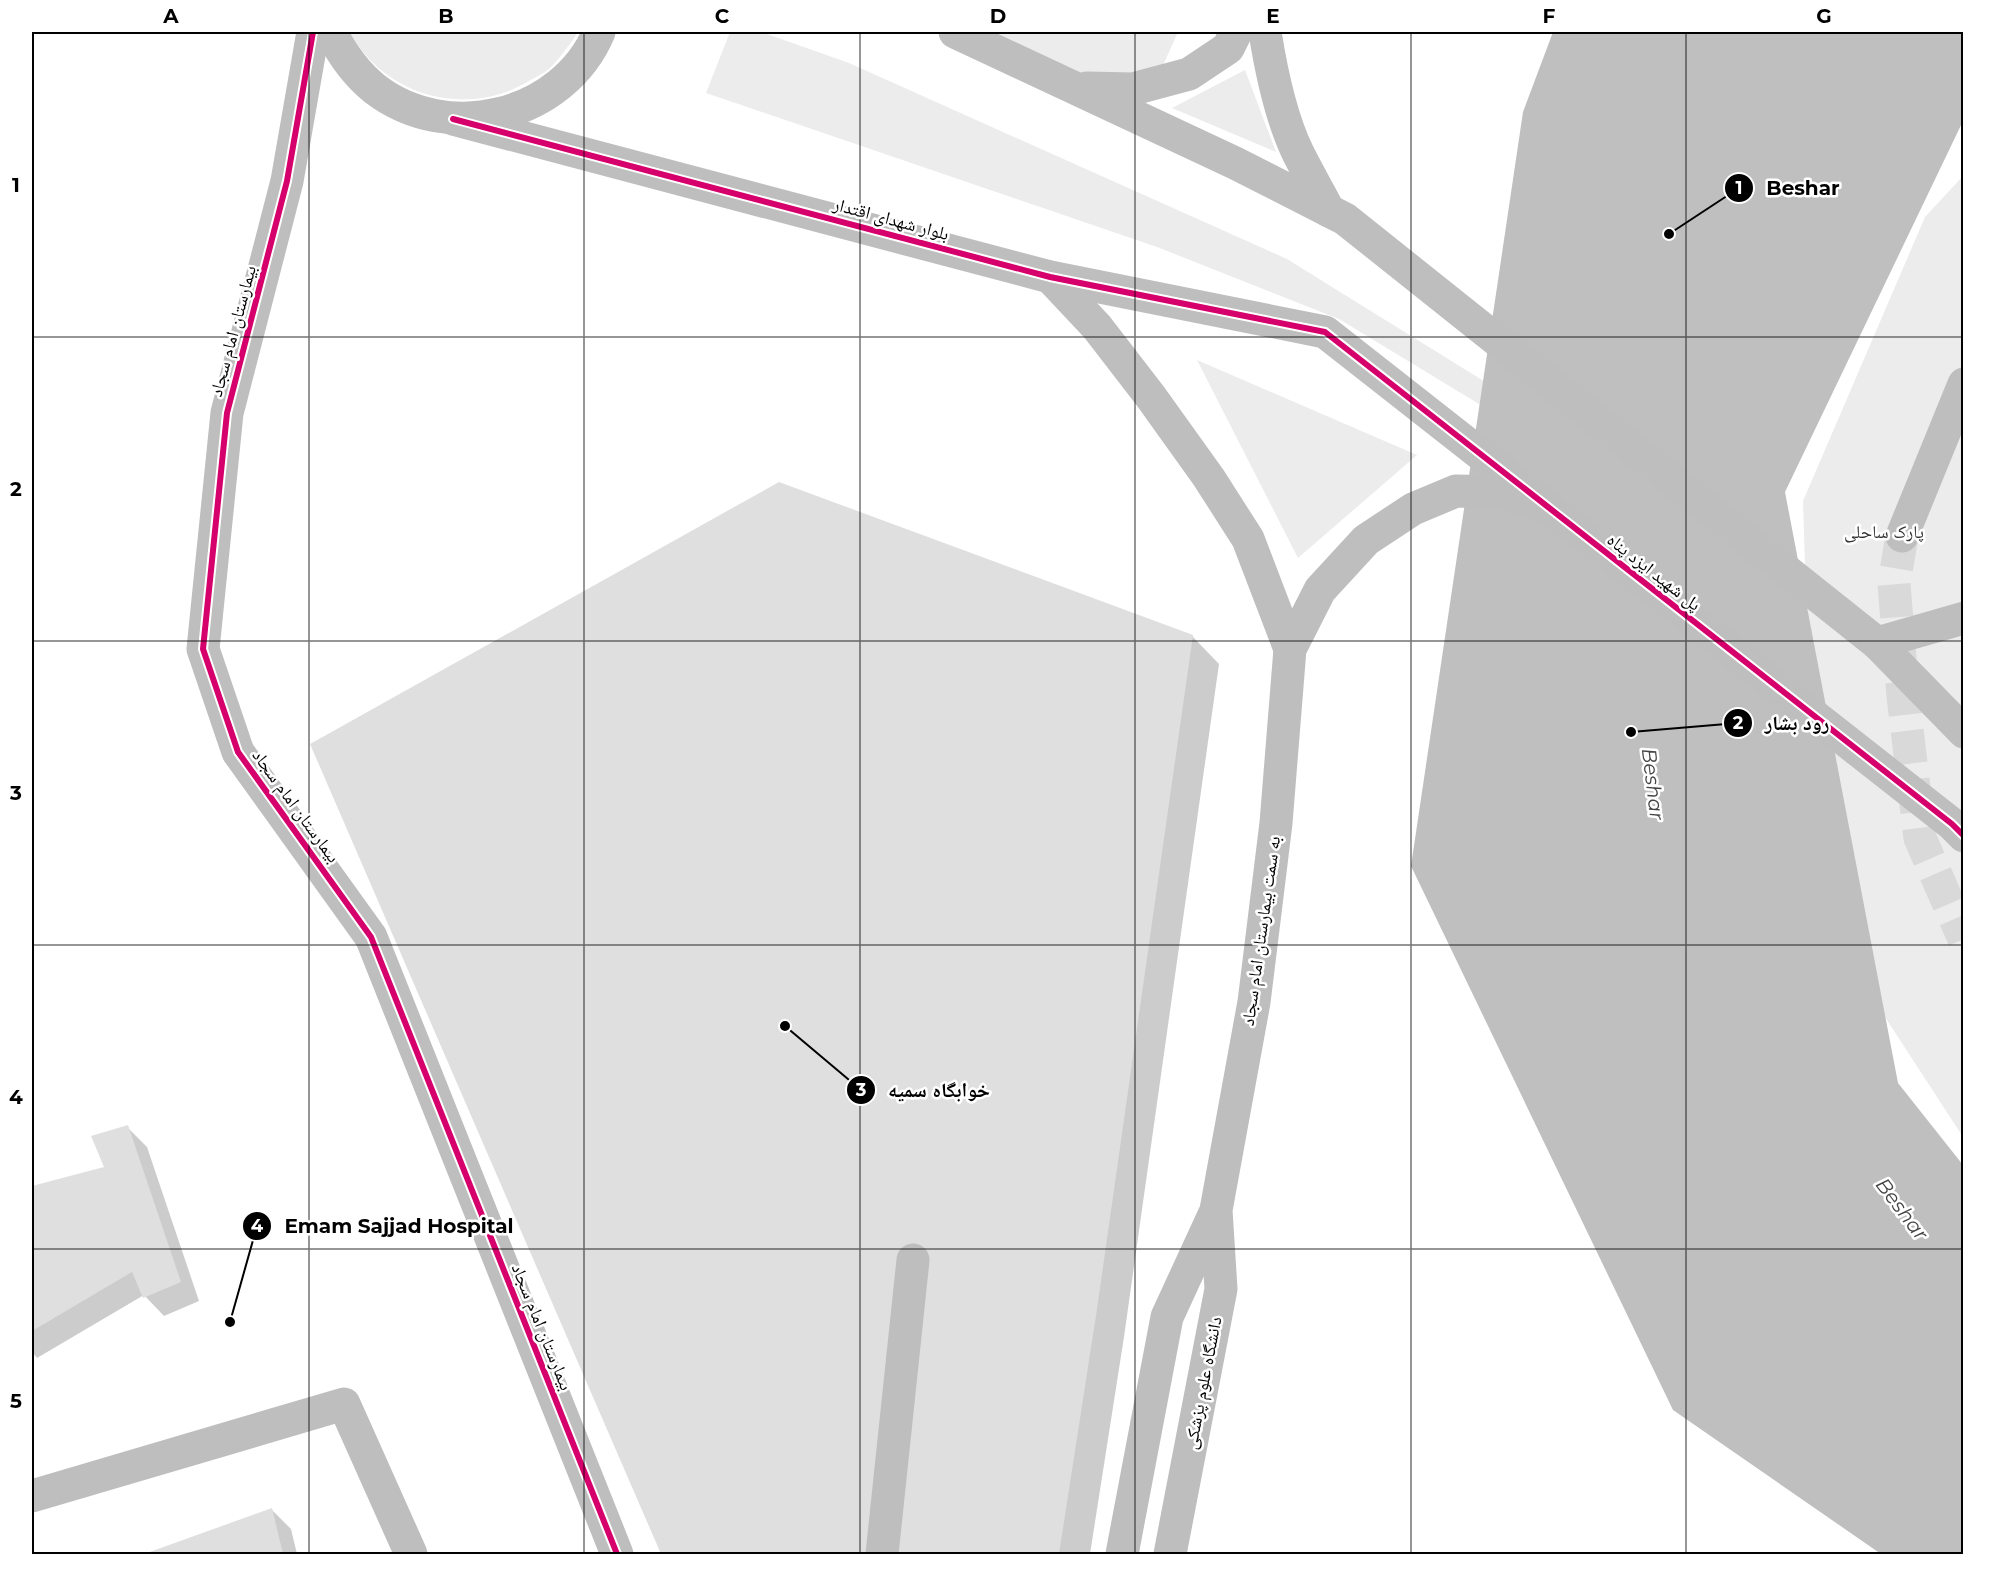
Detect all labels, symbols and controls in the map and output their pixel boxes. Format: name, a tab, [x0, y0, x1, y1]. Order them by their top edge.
text: A	[162, 4, 179, 28]
text: B	[438, 4, 454, 28]
text: C	[715, 4, 730, 28]
text: D	[990, 4, 1006, 28]
text: E	[1266, 4, 1280, 28]
text: F	[1543, 4, 1556, 28]
text: G	[1816, 4, 1832, 28]
callout: Beshar	[1724, 169, 1852, 207]
text: 1	[12, 173, 20, 197]
text: Beshar	[1766, 176, 1840, 200]
text: 1	[1735, 177, 1743, 199]
street label: بلوار شهدای اقتدار	[830, 193, 951, 245]
street label: بیمارستان امام سجاد	[205, 263, 262, 399]
text: 2	[10, 477, 22, 501]
park label: پارک ساحلی	[1844, 521, 1924, 543]
street label: پل شهید ایزد پناه	[1603, 528, 1705, 616]
callout: رود بشار	[1723, 704, 1841, 742]
text: رود بشار	[1764, 711, 1829, 735]
text: 2	[1733, 712, 1744, 734]
street label: بیمارستان امام سجاد	[247, 745, 345, 868]
water label: Beshar	[1637, 747, 1669, 822]
text: 3	[9, 781, 22, 805]
street label: به سمت بیمارستان امام سجاد	[1237, 835, 1286, 1027]
callout: خوابگاه سمیه	[846, 1071, 1002, 1109]
text: خوابگاه سمیه	[888, 1078, 990, 1102]
text: 3	[855, 1079, 867, 1101]
text: 4	[9, 1085, 23, 1109]
water label: Beshar	[1871, 1173, 1934, 1246]
callout: Emam Sajjad Hospital	[242, 1207, 525, 1245]
text: Emam Sajjad Hospital	[284, 1214, 514, 1238]
text: 4	[251, 1215, 264, 1237]
street label: بیمارستان امام سجاد	[506, 1260, 577, 1394]
street label: دانشگاه علوم پزشکی	[1179, 1315, 1228, 1451]
text: 5	[10, 1389, 22, 1413]

